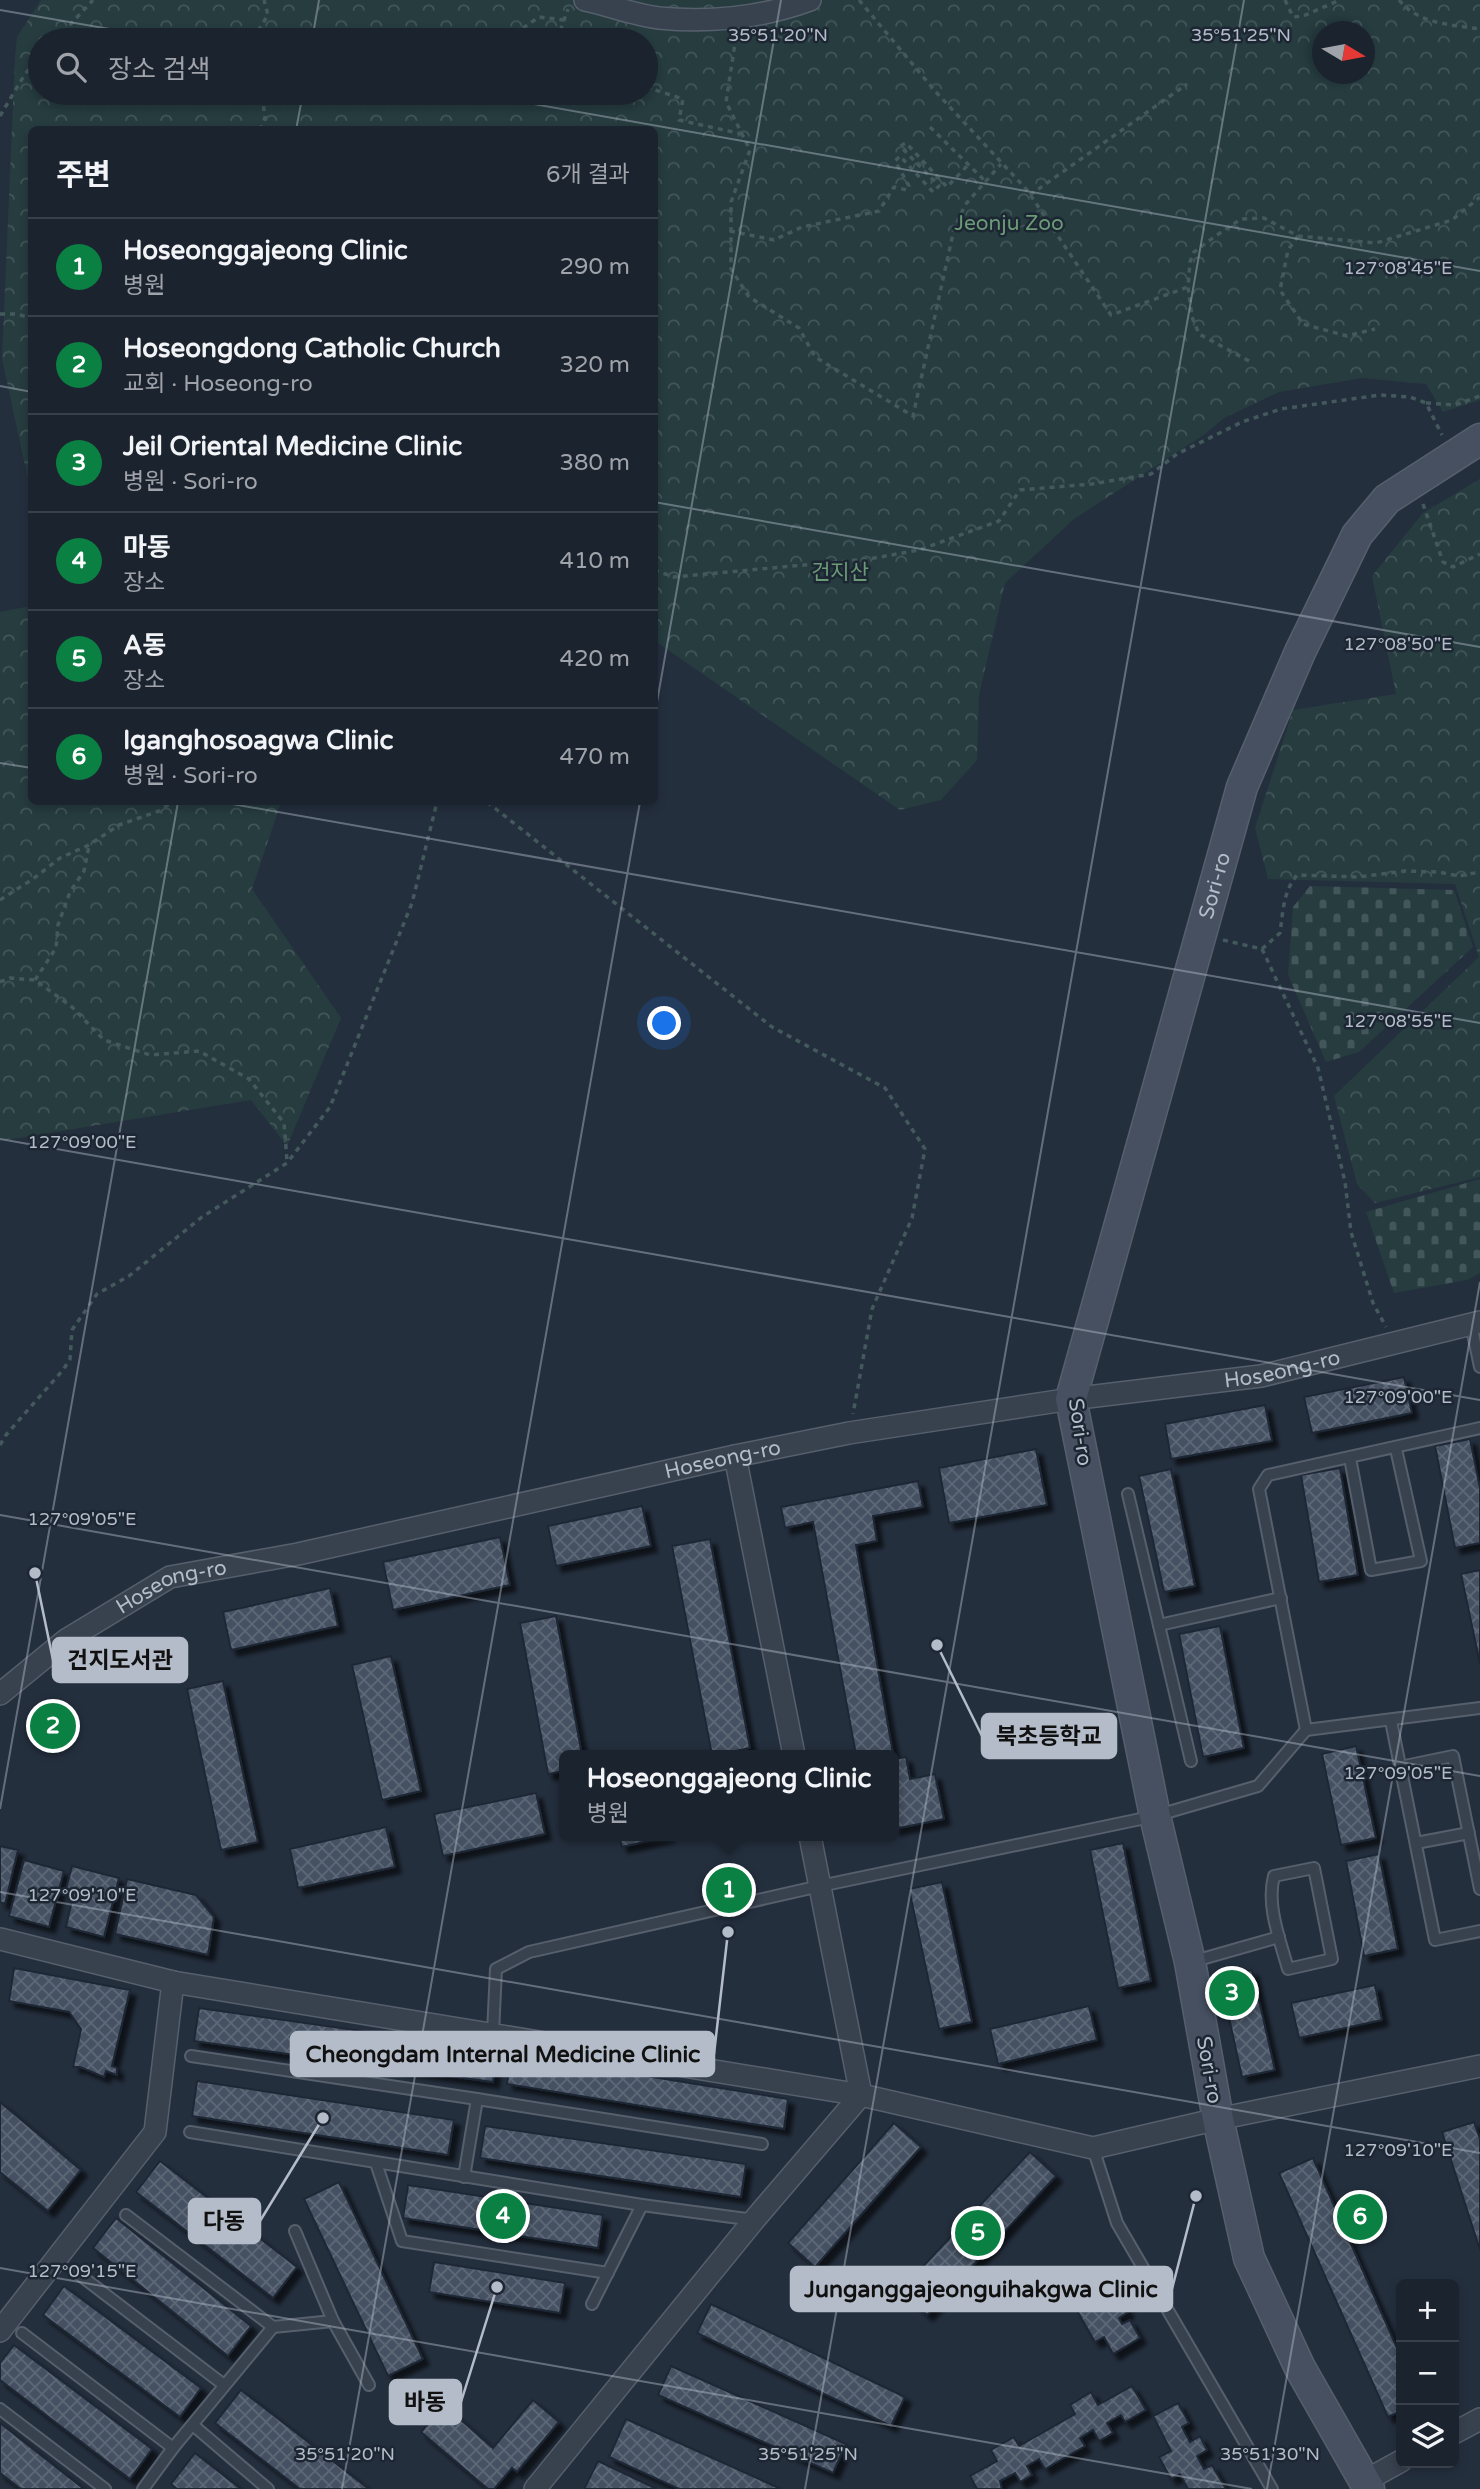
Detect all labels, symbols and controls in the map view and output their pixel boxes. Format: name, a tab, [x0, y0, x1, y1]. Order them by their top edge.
north arrow	[1312, 21, 1375, 84]
text: 35°51'20"N	[728, 24, 828, 46]
text: 35°51'25"N	[1191, 24, 1291, 46]
search box	[28, 28, 658, 105]
icon: search	[52, 48, 90, 86]
text: 장소 검색	[108, 54, 210, 85]
text: 주변	[56, 157, 111, 194]
text: 6개 결과	[546, 161, 630, 189]
park label: Jeonju Zoo	[954, 211, 1064, 236]
text: Hoseonggajeong Clinic	[123, 235, 408, 266]
text: 1	[72, 253, 86, 281]
text: 290 m	[560, 253, 630, 281]
text: 127°08'45"E	[1343, 257, 1453, 279]
text: 병원	[123, 272, 165, 300]
text: Hoseongdong Catholic Church	[123, 333, 501, 364]
text: 2	[72, 351, 86, 379]
text: 320 m	[560, 351, 630, 379]
text: 교회 · Hoseong-ro	[123, 370, 313, 398]
text: Jeil Oriental Medicine Clinic	[123, 431, 462, 462]
text: 3	[72, 449, 86, 477]
text: 380 m	[560, 449, 630, 477]
text: 병원 · Sori-ro	[123, 468, 258, 496]
text: 마동	[123, 532, 171, 563]
text: 4	[72, 547, 86, 575]
text: 410 m	[560, 547, 630, 575]
park label: 건지산	[811, 560, 869, 585]
text: 장소	[123, 569, 165, 597]
text: A동	[123, 630, 166, 661]
text: 127°08'50"E	[1343, 633, 1453, 655]
text: 5	[72, 645, 86, 673]
text: 420 m	[560, 645, 630, 673]
text: 장소	[123, 667, 165, 695]
text: Iganghosoagwa Clinic	[123, 725, 393, 756]
text: 6	[72, 743, 86, 771]
text: 470 m	[560, 743, 630, 771]
text: 병원 · Sori-ro	[123, 762, 258, 790]
street label: Sori-ro	[1193, 849, 1236, 922]
your location	[647, 1006, 681, 1040]
text: 127°08'55"E	[1343, 1010, 1453, 1032]
text: 127°09'00"E	[27, 1131, 137, 1153]
street label: Hoseong-ro	[1223, 1344, 1343, 1393]
text: 127°09'00"E	[1343, 1386, 1453, 1408]
street label: Sori-ro	[1063, 1397, 1097, 1467]
street label: Hoseong-ro	[662, 1435, 783, 1484]
text: 127°09'05"E	[27, 1508, 137, 1530]
street label: Hoseong-ro	[111, 1555, 229, 1619]
callout: 건지도서관	[53, 1638, 187, 1682]
text: 건지도서관	[67, 1647, 173, 1675]
pin: 2	[30, 1700, 76, 1752]
callout: 북초등학교	[982, 1714, 1116, 1758]
text: 북초등학교	[996, 1723, 1102, 1751]
popup	[559, 1750, 899, 1841]
text: 127°09'05"E	[1343, 1762, 1453, 1784]
text: Hoseonggajeong Clinic	[587, 1763, 871, 1794]
text: 병원	[587, 1800, 629, 1828]
pin: 1	[706, 1864, 752, 1916]
text: 127°09'10"E	[27, 1884, 137, 1906]
pin: 3	[1209, 1967, 1255, 2019]
callout: Cheongdam Internal Medicine Clinic	[291, 2032, 714, 2076]
street label: Sori-ro	[1191, 2034, 1227, 2106]
text: Cheongdam Internal Medicine Clinic	[306, 2041, 700, 2069]
text: 127°09'10"E	[1343, 2139, 1453, 2161]
pin: 4	[480, 2190, 526, 2242]
pin: 6	[1337, 2191, 1383, 2243]
callout: 다동	[189, 2199, 260, 2243]
pin: 5	[955, 2207, 1001, 2259]
text: 다동	[203, 2208, 245, 2236]
text: 127°09'15"E	[27, 2260, 137, 2282]
callout: Junganggajeonguihakgwa Clinic	[791, 2267, 1172, 2311]
text: Junganggajeonguihakgwa Clinic	[803, 2276, 1158, 2304]
map controls	[1396, 2279, 1459, 2468]
button: +	[1396, 2279, 1459, 2342]
button: −	[1396, 2342, 1459, 2405]
callout: 바동	[390, 2380, 461, 2424]
text: 바동	[404, 2389, 446, 2417]
button: layers	[1396, 2405, 1459, 2468]
text: 35°51'20"N	[295, 2443, 395, 2465]
text: 35°51'25"N	[758, 2443, 858, 2465]
text: 35°51'30"N	[1220, 2443, 1320, 2465]

